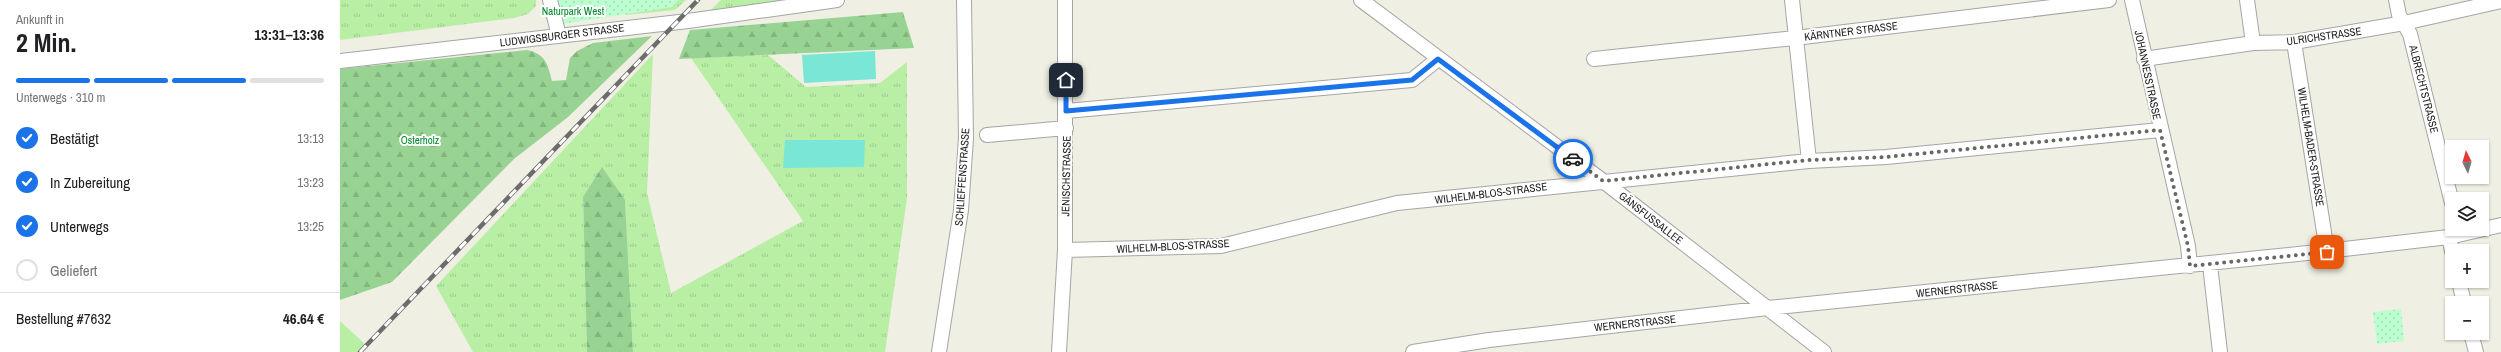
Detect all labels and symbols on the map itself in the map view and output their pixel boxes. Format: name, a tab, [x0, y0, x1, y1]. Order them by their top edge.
park label: Naturpark West	[542, 4, 605, 18]
street label: KÄRNTNER STRASSE	[1803, 18, 1899, 44]
street label: LUDWIGSBURGER STRASSE	[499, 20, 625, 50]
street label: ULRICHSTRASSE	[2286, 24, 2362, 48]
street label: JOHANNESSTRASSE	[2132, 29, 2164, 121]
street label: ALBRECHTSTRASSE	[2406, 43, 2442, 134]
pin	[1049, 63, 1083, 97]
street label: WILHELM-BADER-STRASSE	[2295, 86, 2327, 208]
street label: SCHLIEFFENSTRASSE	[952, 128, 972, 226]
park label: Osterholz	[401, 133, 440, 147]
street label: JENISCHSTRASSE	[1058, 136, 1074, 216]
courier	[1553, 139, 1593, 179]
north arrow	[2445, 140, 2489, 184]
street label: WILHELM-BLOS-STRASSE	[1434, 179, 1548, 207]
street label: GÄNSFUSSALLEE	[1616, 189, 1686, 247]
pin	[2310, 235, 2344, 269]
street label: WILHELM-BLOS-STRASSE	[1116, 236, 1230, 256]
street label: WERNERSTRASSE	[1915, 278, 1999, 300]
street label: WERNERSTRASSE	[1593, 312, 1677, 334]

